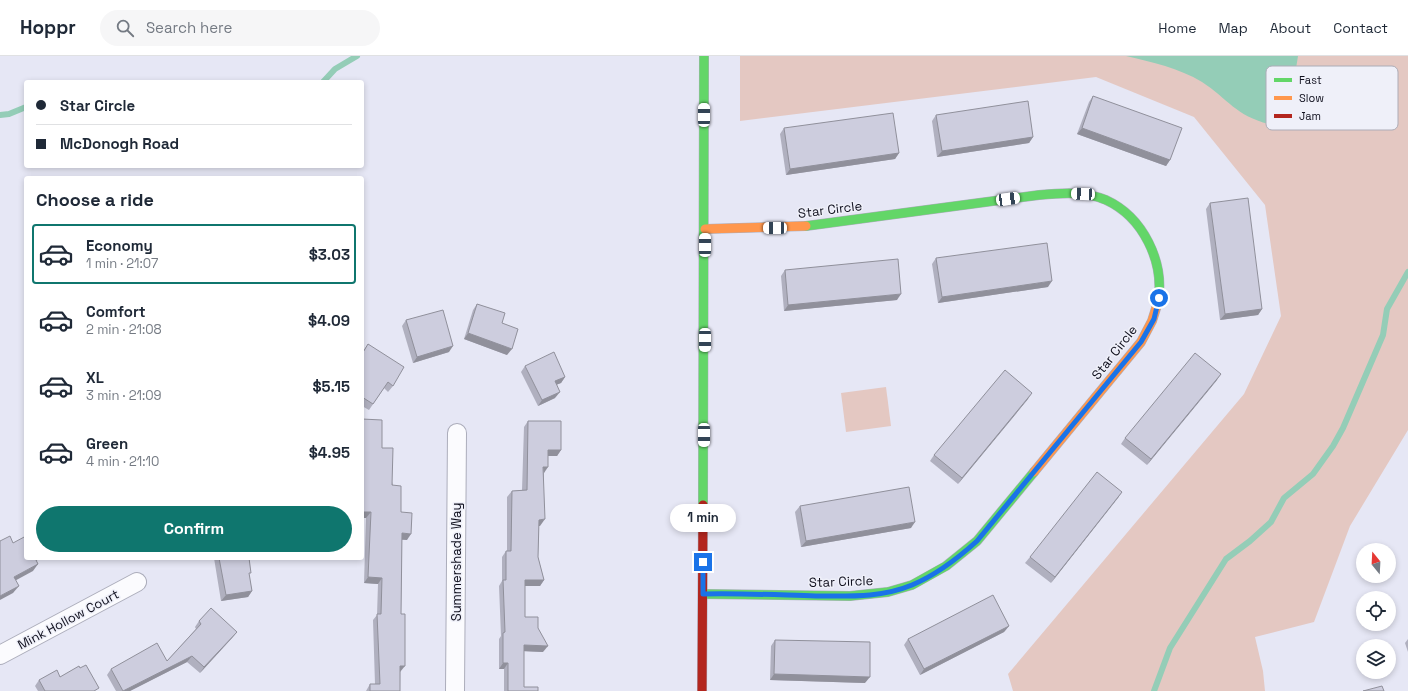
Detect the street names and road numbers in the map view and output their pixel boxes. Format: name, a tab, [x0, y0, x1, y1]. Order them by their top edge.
street label: Star Circle	[797, 197, 863, 222]
street label: Star Circle	[1088, 322, 1141, 383]
street label: Summershade Way	[448, 503, 465, 621]
street label: Star Circle	[808, 572, 874, 591]
street label: Mink Hollow Court	[15, 586, 122, 653]

